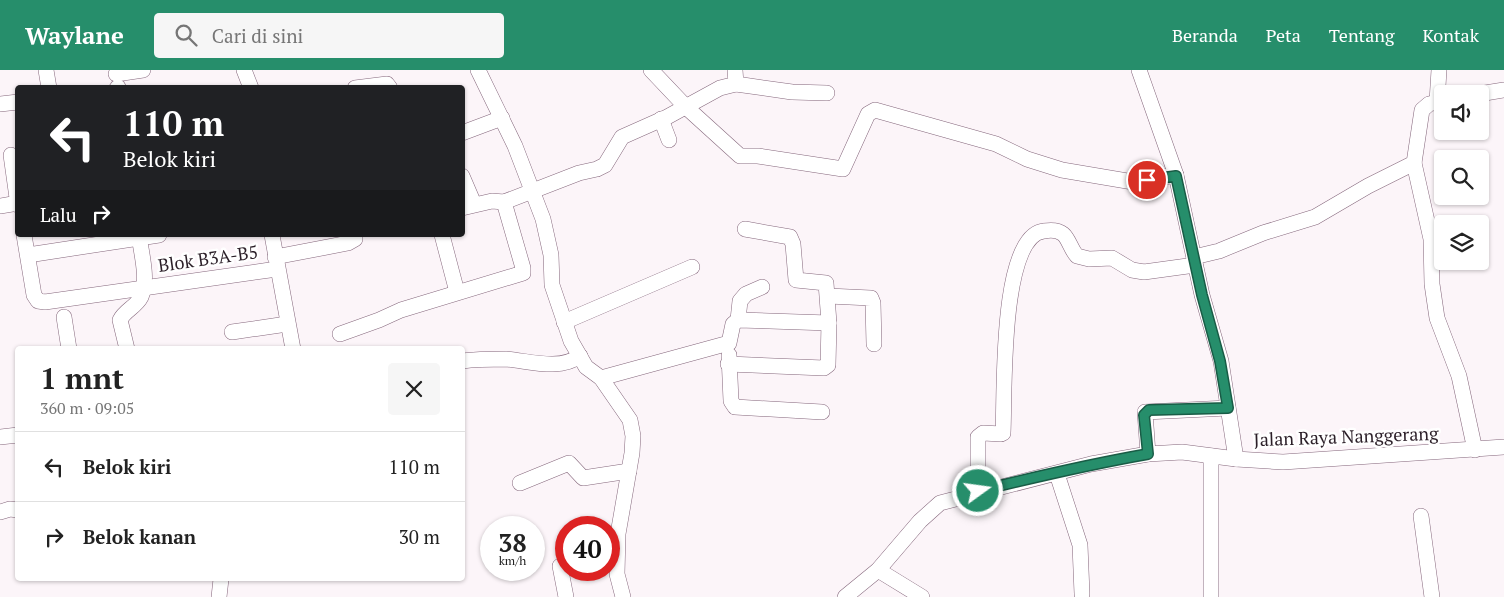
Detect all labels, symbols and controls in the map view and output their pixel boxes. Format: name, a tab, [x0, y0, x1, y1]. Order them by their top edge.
search box	[154, 13, 504, 58]
text: Waylane	[25, 19, 124, 51]
icon: search	[172, 21, 200, 49]
text: Cari di sini	[212, 23, 303, 48]
text: Beranda	[1172, 23, 1238, 47]
text: Peta	[1266, 23, 1301, 47]
text: Tentang	[1329, 23, 1395, 47]
text: Kontak	[1423, 23, 1479, 47]
map controls	[1434, 85, 1489, 270]
button: sound	[1434, 85, 1489, 140]
text: 110 m	[123, 100, 224, 146]
icon: left	[40, 105, 105, 170]
text: Belok kiri	[123, 144, 216, 173]
button: search	[1434, 150, 1489, 205]
pin	[1126, 159, 1168, 201]
icon: arrive	[1133, 166, 1161, 194]
icon: right	[87, 200, 115, 228]
text: Lalu	[40, 202, 77, 227]
button: layers	[1434, 215, 1489, 270]
street label: Blok B3A-B5	[156, 239, 259, 277]
text: 1 mnt	[40, 358, 124, 398]
button: close	[388, 363, 440, 415]
text: 360 m · 09:05	[40, 397, 134, 419]
street label: Jalan Raya Nanggerang	[1253, 421, 1439, 451]
icon: left	[40, 453, 68, 481]
text: Belok kiri	[83, 454, 171, 479]
text: 110 m	[389, 454, 440, 479]
position arrow	[951, 464, 1003, 516]
speed limit sign: 40	[555, 516, 620, 581]
icon: right	[40, 523, 68, 551]
text: Belok kanan	[83, 524, 196, 549]
text: 30 m	[399, 524, 440, 549]
text: 38	[498, 526, 527, 559]
text: km/h	[499, 553, 526, 568]

